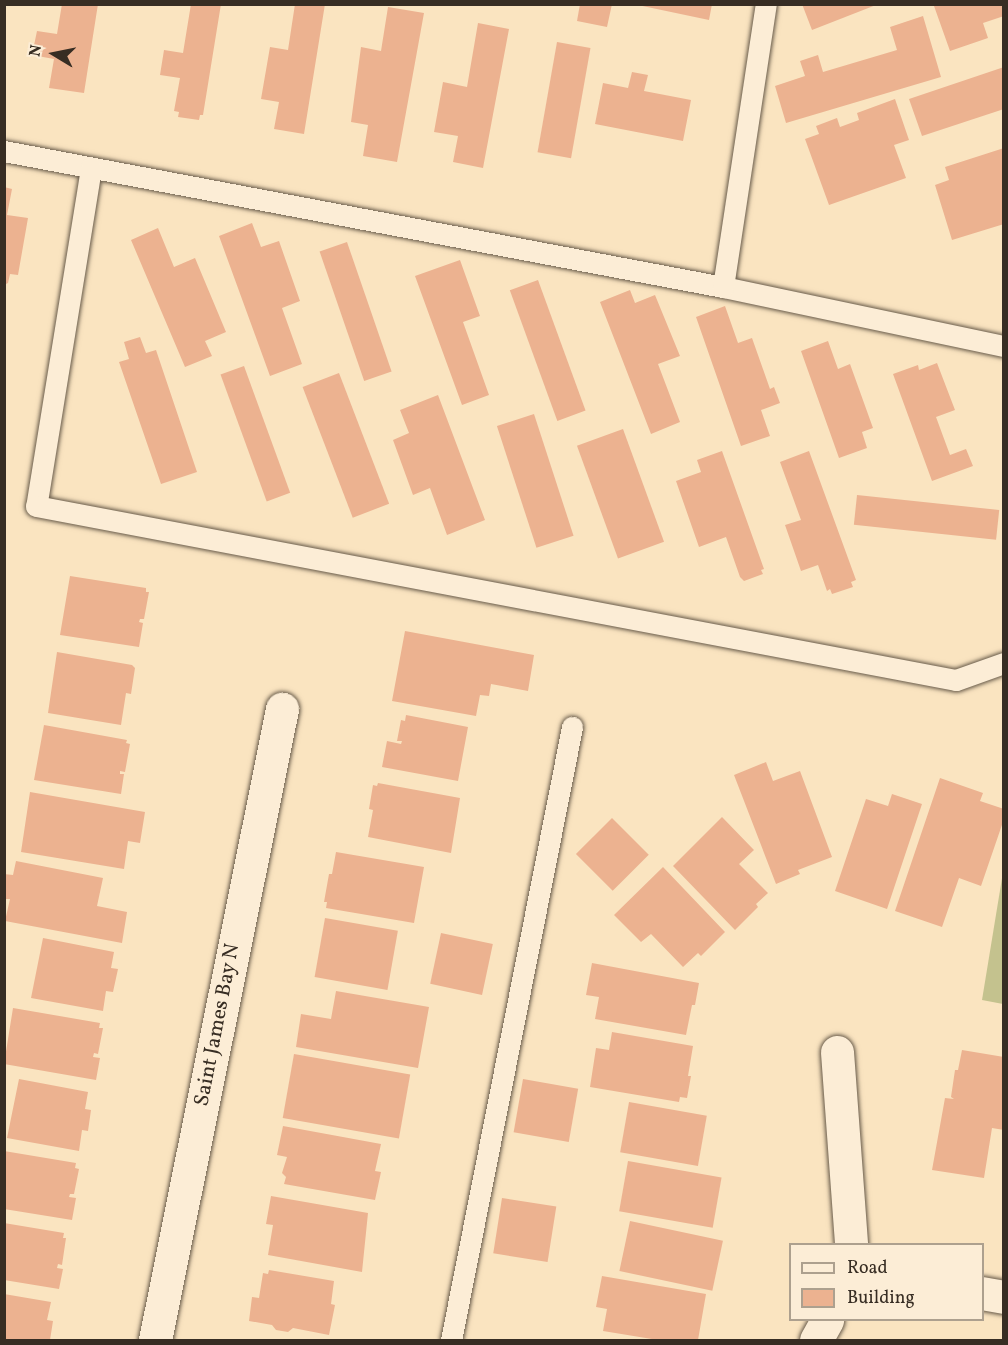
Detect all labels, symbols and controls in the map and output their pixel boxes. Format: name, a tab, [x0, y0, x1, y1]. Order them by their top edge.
north arrow	[24, 24, 84, 84]
text: N	[24, 43, 48, 59]
street label: Saint James Bay N	[190, 941, 246, 1109]
legend	[789, 1243, 984, 1321]
text: Road	[847, 1256, 888, 1281]
text: Building	[847, 1286, 915, 1311]

